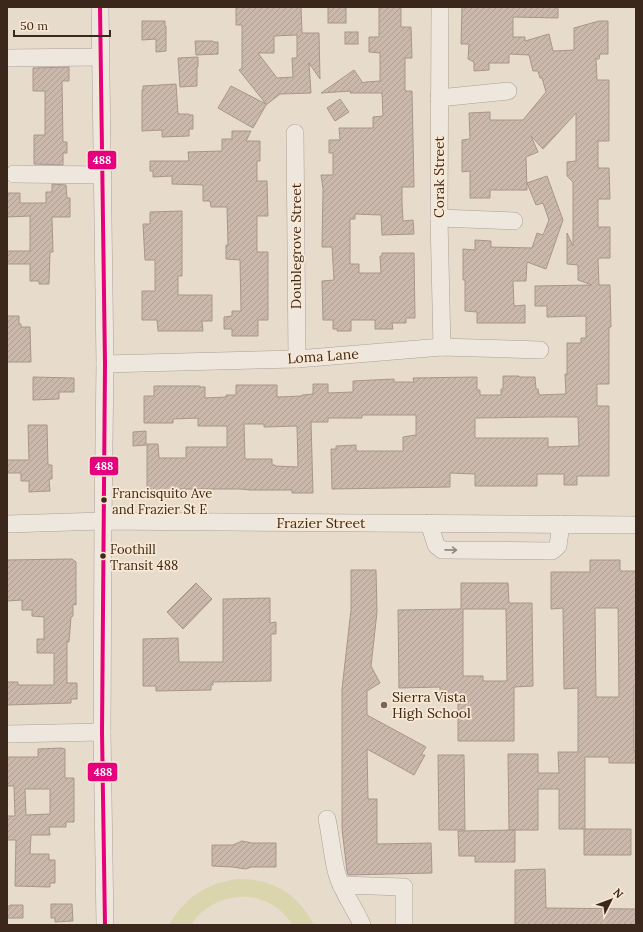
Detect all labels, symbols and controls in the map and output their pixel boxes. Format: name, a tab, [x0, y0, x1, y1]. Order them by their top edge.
scale bar	[14, 12, 110, 38]
text: 50 m	[20, 18, 48, 33]
street label: Corak Street	[430, 135, 448, 218]
line badge: 488	[87, 150, 117, 170]
text: 488	[93, 153, 111, 167]
street label: Doublegrove Street	[287, 182, 305, 309]
street label: Loma Lane	[287, 345, 360, 367]
line badge: 488	[89, 456, 119, 476]
text: 488	[95, 459, 113, 473]
place label: Francisquito Ave and Frazier St E	[112, 485, 212, 518]
marker: Francisquito Ave and Frazier St E	[99, 495, 109, 505]
street label: Frazier Street	[277, 514, 366, 532]
place label: Foothill Transit 488	[110, 541, 178, 574]
one-way arrow	[444, 546, 457, 554]
marker: Foothill Transit 488	[98, 551, 108, 561]
place label: Sierra Vista High School	[392, 688, 471, 722]
marker: Sierra Vista High School	[379, 700, 389, 710]
line badge: 488	[87, 762, 118, 782]
text: 488	[94, 765, 112, 779]
north arrow	[591, 880, 631, 920]
text: N	[610, 885, 627, 902]

